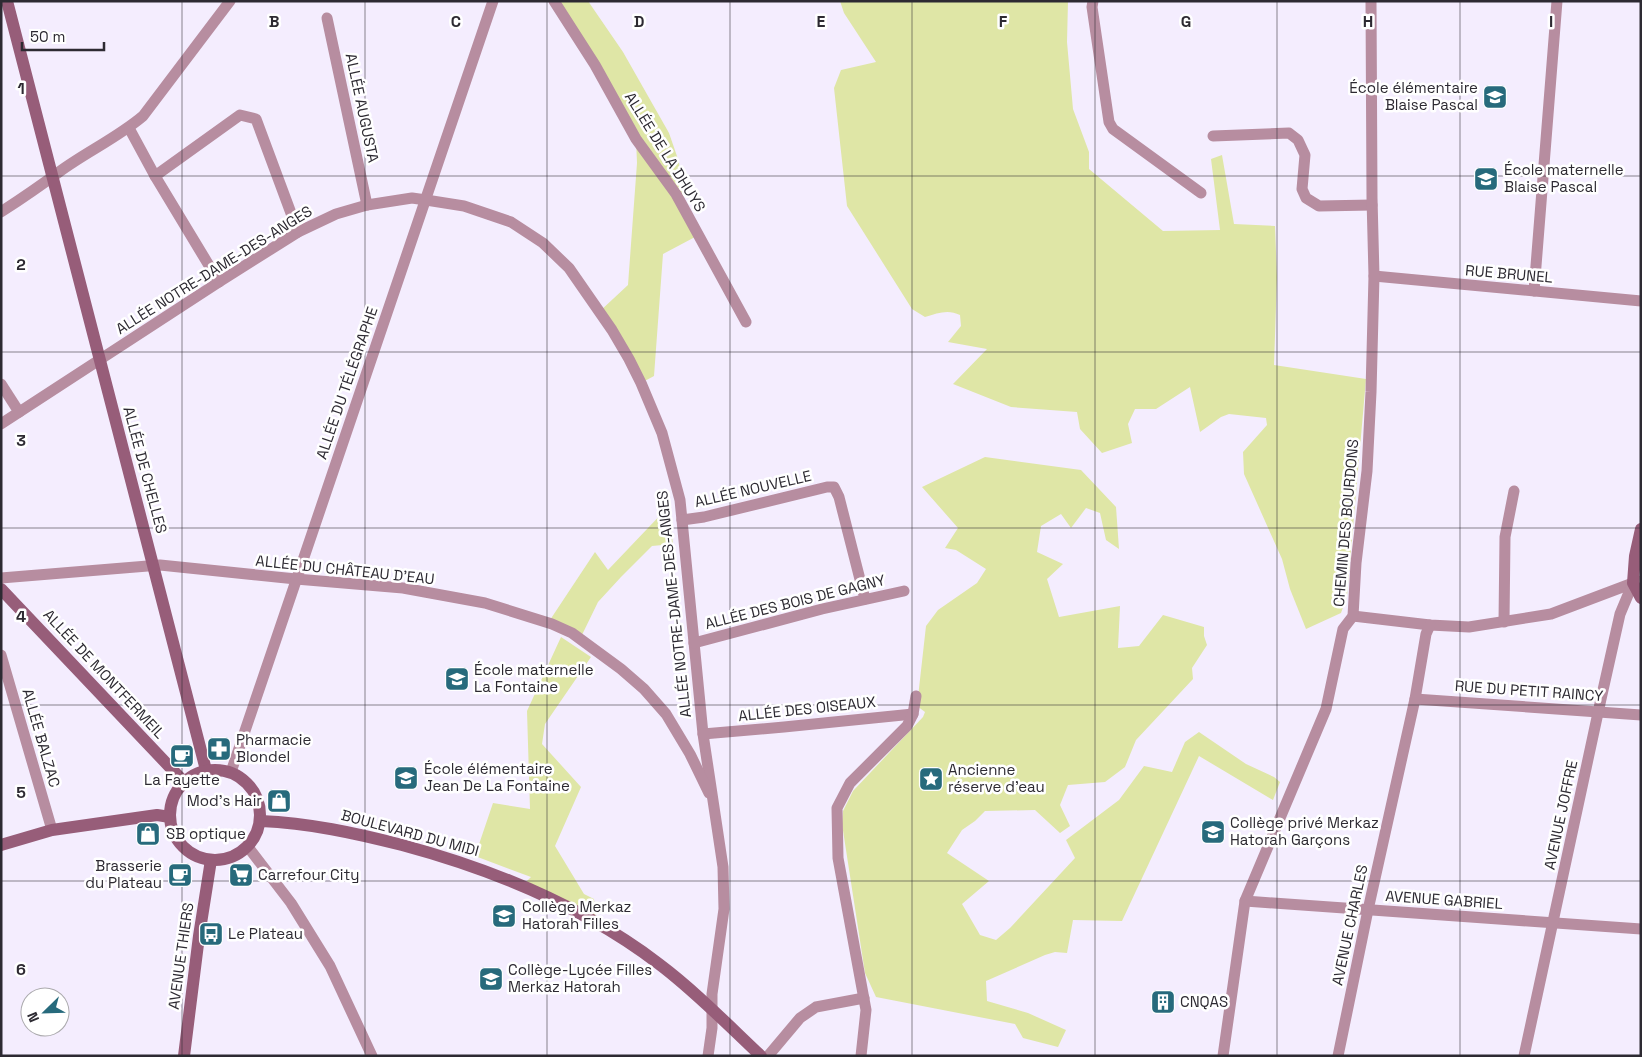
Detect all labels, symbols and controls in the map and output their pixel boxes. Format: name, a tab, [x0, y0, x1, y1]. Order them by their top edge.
text: B	[269, 11, 279, 32]
text: C	[451, 11, 461, 32]
text: D	[634, 11, 644, 32]
text: E	[817, 11, 826, 32]
text: F	[999, 11, 1008, 32]
text: G	[1181, 11, 1191, 32]
text: H	[1363, 11, 1373, 32]
text: I	[1549, 11, 1553, 32]
scale bar	[22, 20, 105, 52]
text: 50 m	[30, 27, 65, 46]
street label: ALLÉE AUGUSTA	[342, 51, 383, 165]
text: 1	[17, 78, 25, 99]
place label: École élémentaire Blaise Pascal	[1349, 78, 1478, 114]
school or university icon: École élémentaire Blaise Pascal	[1482, 84, 1508, 110]
street label: ALLÉE DE LA DHUYS	[621, 88, 710, 215]
place label: École maternelle Blaise Pascal	[1504, 160, 1624, 196]
school or university icon: École maternelle Blaise Pascal	[1473, 166, 1499, 192]
street label: ALLÉE NOTRE-DAME-DES-ANGES	[112, 201, 316, 338]
text: 2	[16, 254, 26, 275]
street label: RUE BRUNEL	[1465, 260, 1554, 287]
street label: ALLÉE DU TÉLÉGRAPHE	[311, 304, 382, 462]
street label: ALLÉE DE CHELLES	[119, 404, 172, 535]
text: 3	[16, 430, 26, 451]
street label: CHEMIN DES BOURDONS	[1329, 438, 1362, 608]
street label: ALLÉE NOUVELLE	[693, 466, 813, 511]
street label: ALLÉE NOTRE-DAME-DES-ANGES	[652, 490, 695, 719]
street label: ALLÉE DU CHÂTEAU D'EAU	[255, 551, 435, 588]
street label: ALLÉE DES BOIS DE GAGNY	[703, 570, 887, 633]
street label: ALLÉE DE MONTFERMEIL	[39, 605, 169, 742]
text: 4	[16, 606, 26, 627]
place label: École maternelle La Fontaine	[474, 660, 594, 696]
school or university icon: École maternelle La Fontaine	[444, 666, 470, 692]
street label: RUE DU PETIT RAINCY	[1454, 676, 1604, 705]
street label: ALLÉE BALZAC	[18, 686, 65, 789]
street label: ALLÉE DES OISEAUX	[737, 692, 877, 725]
place label: Pharmacie Blondel	[236, 730, 311, 766]
pharmacy icon: Pharmacie Blondel	[206, 736, 232, 762]
cafe icon: La Fayette	[169, 743, 195, 769]
street label: AVENUE JOFFRE	[1540, 758, 1581, 871]
place label: École élémentaire Jean De La Fontaine	[424, 759, 570, 795]
place label: Ancienne réserve d'eau	[948, 760, 1045, 796]
school or university icon: École élémentaire Jean De La Fontaine	[393, 765, 419, 791]
place icon: Ancienne réserve d'eau	[918, 766, 944, 792]
place label: La Fayette	[144, 770, 220, 789]
text: 5	[16, 782, 26, 803]
shop icon: Mod's Hair	[266, 788, 292, 814]
place label: Mod's Hair	[187, 791, 262, 810]
street label: BOULEVARD DU MIDI	[339, 805, 481, 860]
place label: Collège privé Merkaz Hatorah Garçons	[1230, 813, 1379, 849]
school or university icon: Collège privé Merkaz Hatorah Garçons	[1200, 819, 1226, 845]
shop icon: SB optique	[135, 821, 161, 847]
place label: SB optique	[166, 824, 246, 843]
place label: Brasserie du Plateau	[85, 856, 162, 892]
cafe icon: Brasserie du Plateau	[167, 862, 193, 888]
supermarket icon: Carrefour City	[228, 862, 254, 888]
street label: AVENUE CHARLES	[1327, 863, 1372, 987]
place label: Carrefour City	[258, 865, 360, 884]
street label: AVENUE GABRIEL	[1385, 886, 1503, 913]
place label: Collège Merkaz Hatorah Filles	[522, 897, 631, 933]
street label: AVENUE THIERS	[164, 901, 197, 1011]
school or university icon: Collège Merkaz Hatorah Filles	[491, 903, 517, 929]
bus stop icon: Le Plateau	[198, 921, 224, 947]
place label: Le Plateau	[228, 924, 303, 943]
text: 6	[16, 959, 26, 980]
place label: Collège-Lycée Filles Merkaz Hatorah	[508, 960, 652, 996]
school or university icon: Collège-Lycée Filles Merkaz Hatorah	[478, 966, 504, 992]
north arrow	[20, 987, 70, 1037]
building icon: CNQAS	[1150, 989, 1176, 1015]
place label: CNQAS	[1180, 992, 1228, 1011]
text: N	[23, 1009, 43, 1025]

